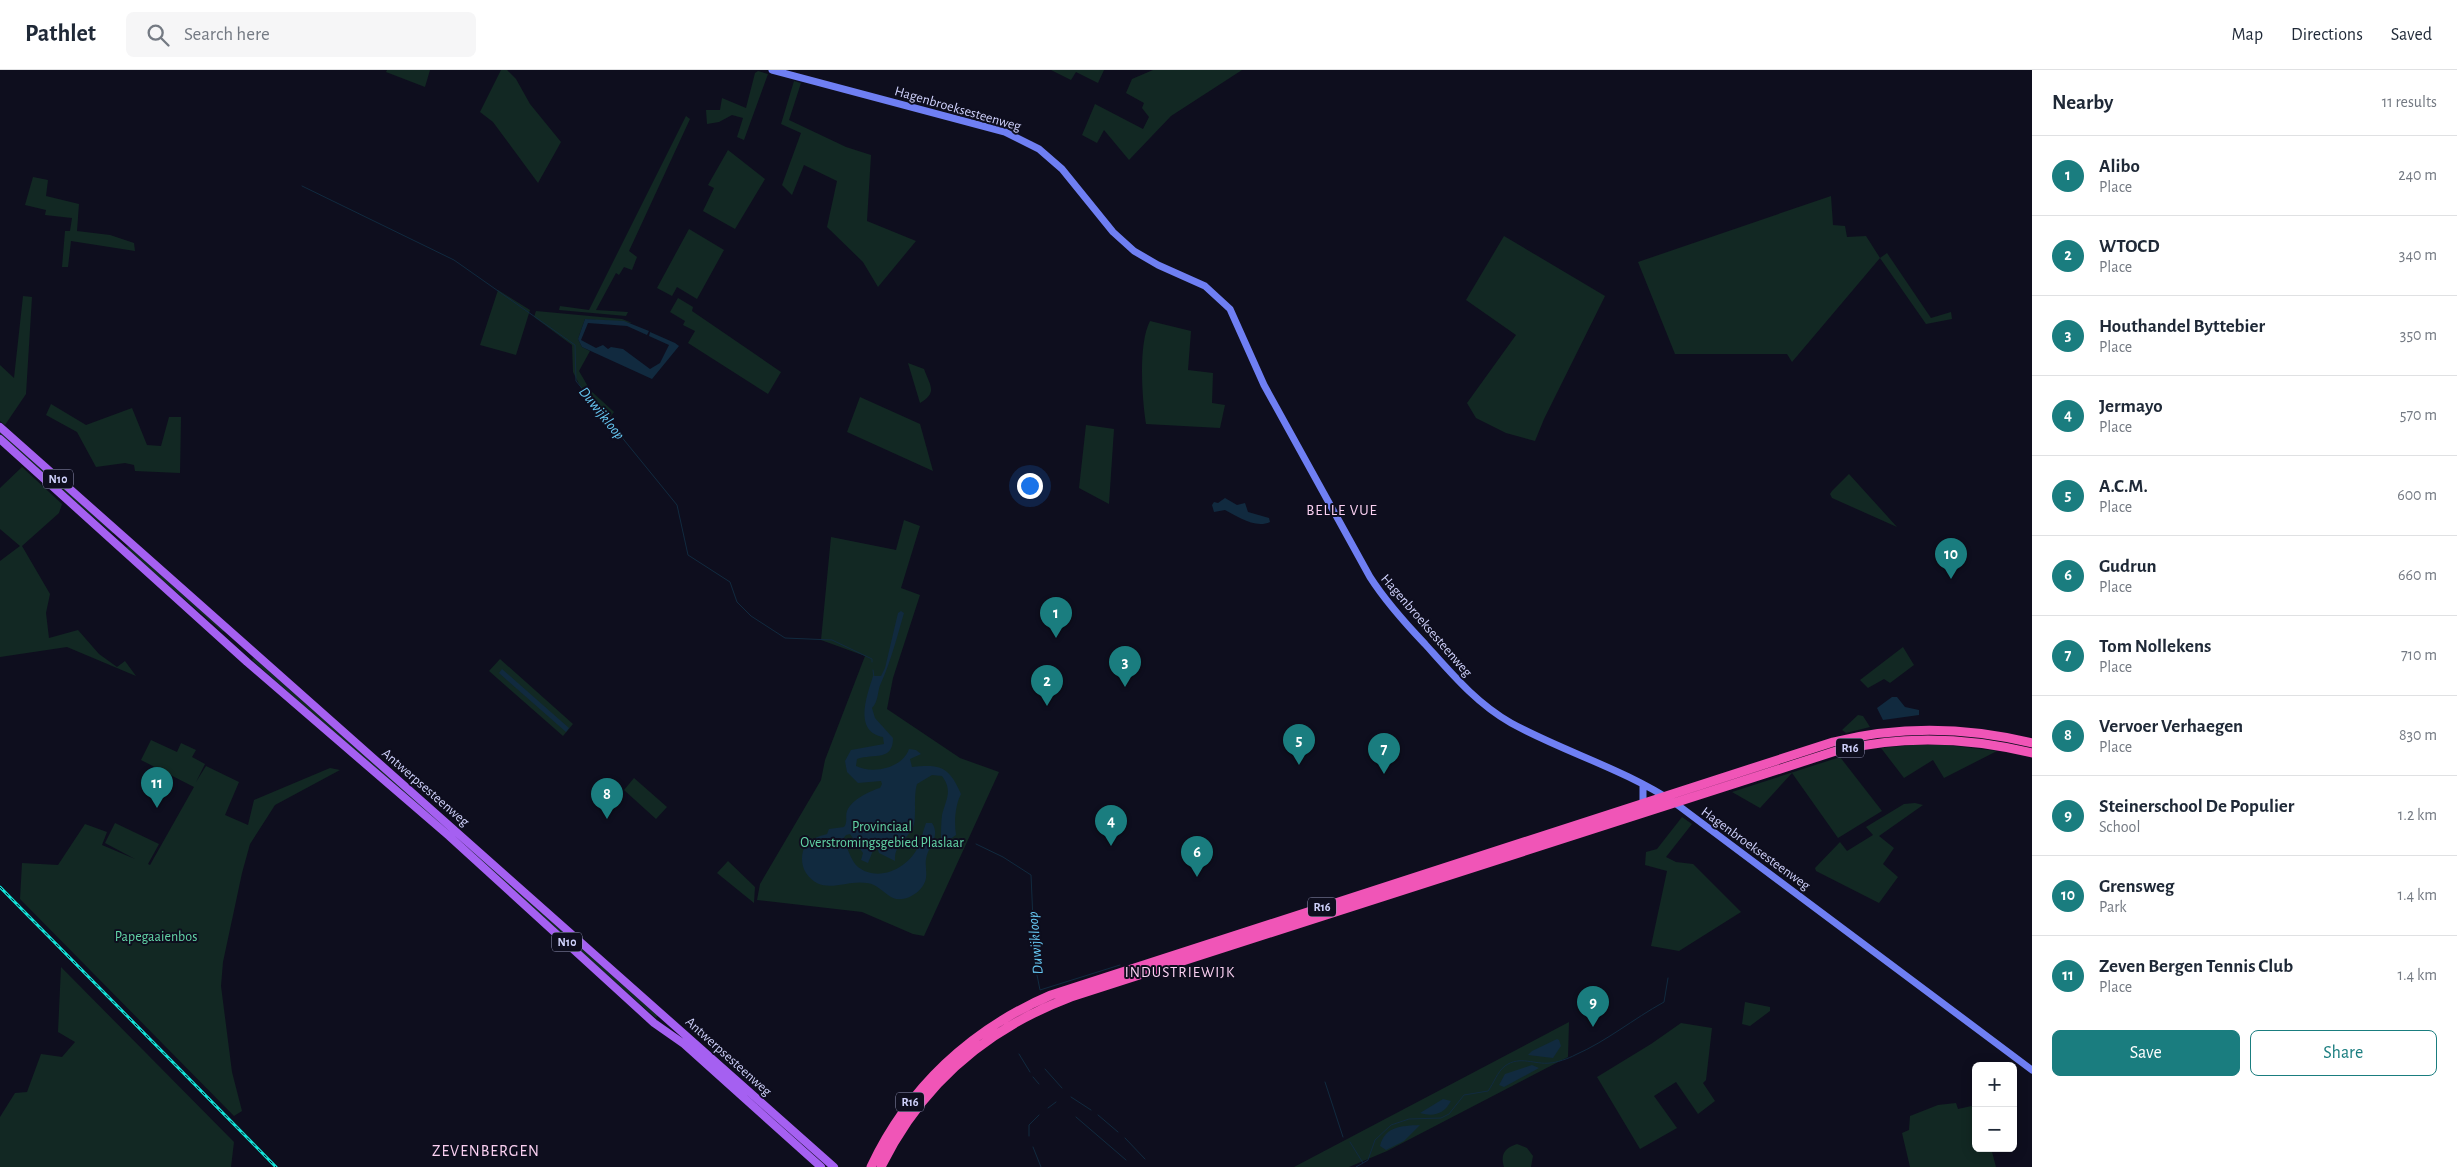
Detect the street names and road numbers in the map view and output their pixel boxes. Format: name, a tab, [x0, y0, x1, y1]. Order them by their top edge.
street label: Hagenbroeksesteenweg	[893, 84, 1023, 134]
road number: N10	[43, 469, 73, 488]
street label: Hagenbroeksesteenweg	[1378, 572, 1475, 680]
road number: R16	[1836, 738, 1864, 758]
street label: Antwerpsesteenweg	[379, 746, 472, 829]
street label: Hagenbroeksesteenweg	[1698, 805, 1813, 893]
road number: R16	[1308, 898, 1336, 916]
road number: N10	[552, 932, 582, 952]
street label: Antwerpsesteenweg	[683, 1015, 774, 1099]
road number: R16	[896, 1092, 924, 1112]

